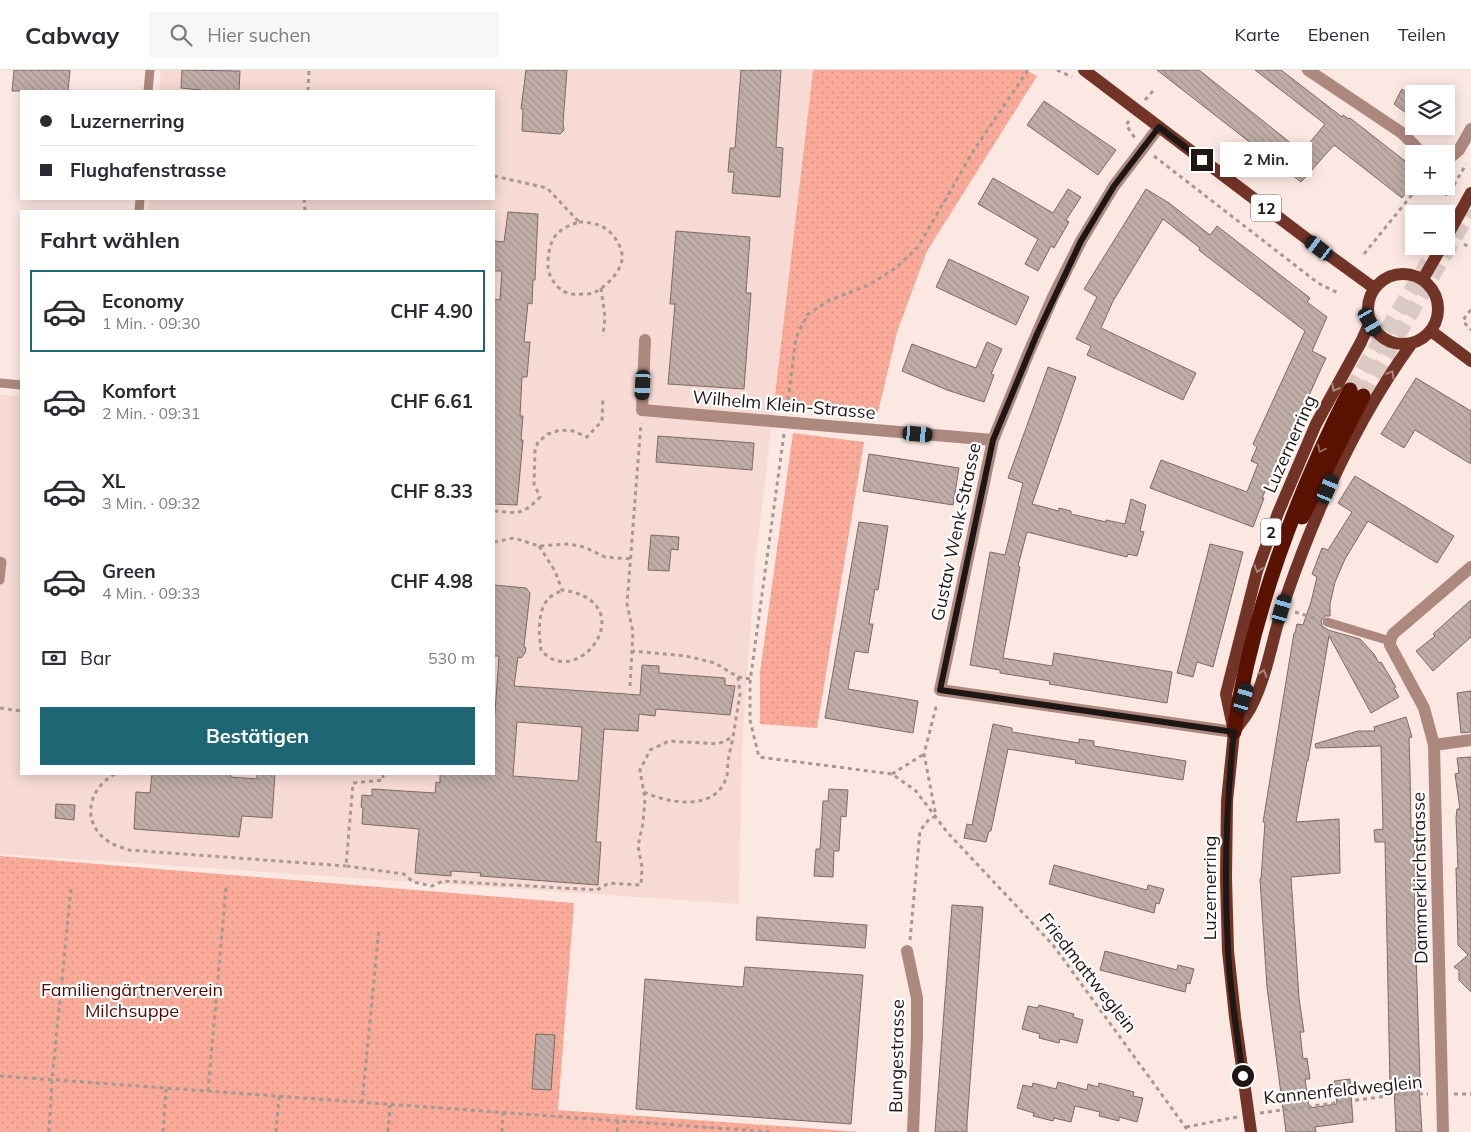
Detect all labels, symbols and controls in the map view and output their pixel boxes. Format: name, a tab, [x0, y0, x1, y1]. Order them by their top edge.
search box	[149, 12, 499, 57]
text: Cabway	[25, 20, 119, 50]
icon: search	[167, 21, 195, 49]
text: Hier suchen	[207, 23, 311, 47]
text: Karte	[1234, 23, 1280, 46]
text: Ebenen	[1308, 23, 1370, 46]
text: Teilen	[1398, 23, 1446, 46]
map controls	[1405, 85, 1455, 255]
button: layers	[1405, 85, 1455, 135]
text: Luzernerring	[70, 109, 185, 133]
callout: 2 Min.	[1220, 142, 1312, 178]
button: +	[1405, 145, 1455, 195]
route end	[1191, 149, 1213, 171]
text: 2 Min.	[1243, 149, 1289, 169]
text: Flughafenstrasse	[70, 158, 226, 182]
road number: 12	[1251, 195, 1281, 222]
button: −	[1405, 205, 1455, 255]
text: Fahrt wählen	[40, 226, 180, 254]
car	[1302, 233, 1335, 263]
icon: car	[42, 289, 87, 334]
text: Economy	[102, 289, 184, 313]
text: CHF 4.90	[390, 299, 473, 323]
car	[1356, 305, 1383, 339]
text: 1 Min. · 09:30	[102, 313, 200, 333]
car	[634, 370, 651, 400]
one-way arrow	[1385, 370, 1395, 379]
icon: car	[42, 379, 87, 424]
text: Komfort	[102, 379, 176, 403]
one-way arrow	[1332, 383, 1342, 392]
street label: Wilhelm Klein-Strasse	[692, 385, 877, 424]
text: CHF 6.61	[390, 389, 473, 413]
street label: Luzernerring	[1258, 391, 1321, 496]
text: 2 Min. · 09:31	[102, 403, 200, 423]
car	[902, 425, 933, 443]
street label: Gustav Wenk-Strasse	[925, 441, 986, 623]
one-way arrow	[1317, 444, 1327, 453]
icon: car	[42, 469, 87, 514]
text: XL	[102, 469, 125, 493]
car	[1315, 472, 1340, 506]
text: CHF 8.33	[390, 479, 473, 503]
text: 3 Min. · 09:32	[102, 493, 200, 513]
road number: 2	[1261, 518, 1281, 546]
icon: car	[42, 559, 87, 604]
text: Green	[102, 559, 156, 583]
one-way arrow	[1254, 565, 1264, 573]
text: CHF 4.98	[390, 569, 473, 593]
text: 4 Min. · 09:33	[102, 583, 200, 603]
car	[1270, 593, 1293, 625]
icon: cash	[40, 644, 68, 672]
text: Bar	[80, 646, 111, 670]
text: 530 m	[428, 648, 475, 668]
one-way arrow	[1257, 670, 1267, 678]
car	[1232, 681, 1255, 715]
button: Bestätigen	[40, 707, 475, 765]
street label: Dammerkirchstrasse	[1407, 792, 1432, 964]
street label: Luzernerring	[1198, 836, 1221, 940]
street label: Friedmattweglein	[1035, 908, 1142, 1037]
park label: Familiengärtnerverein Milchsuppe	[41, 978, 223, 1022]
street label: Bungestrasse	[884, 999, 909, 1113]
route start	[1232, 1065, 1254, 1087]
street label: Kannenfeldweglein	[1262, 1070, 1423, 1109]

